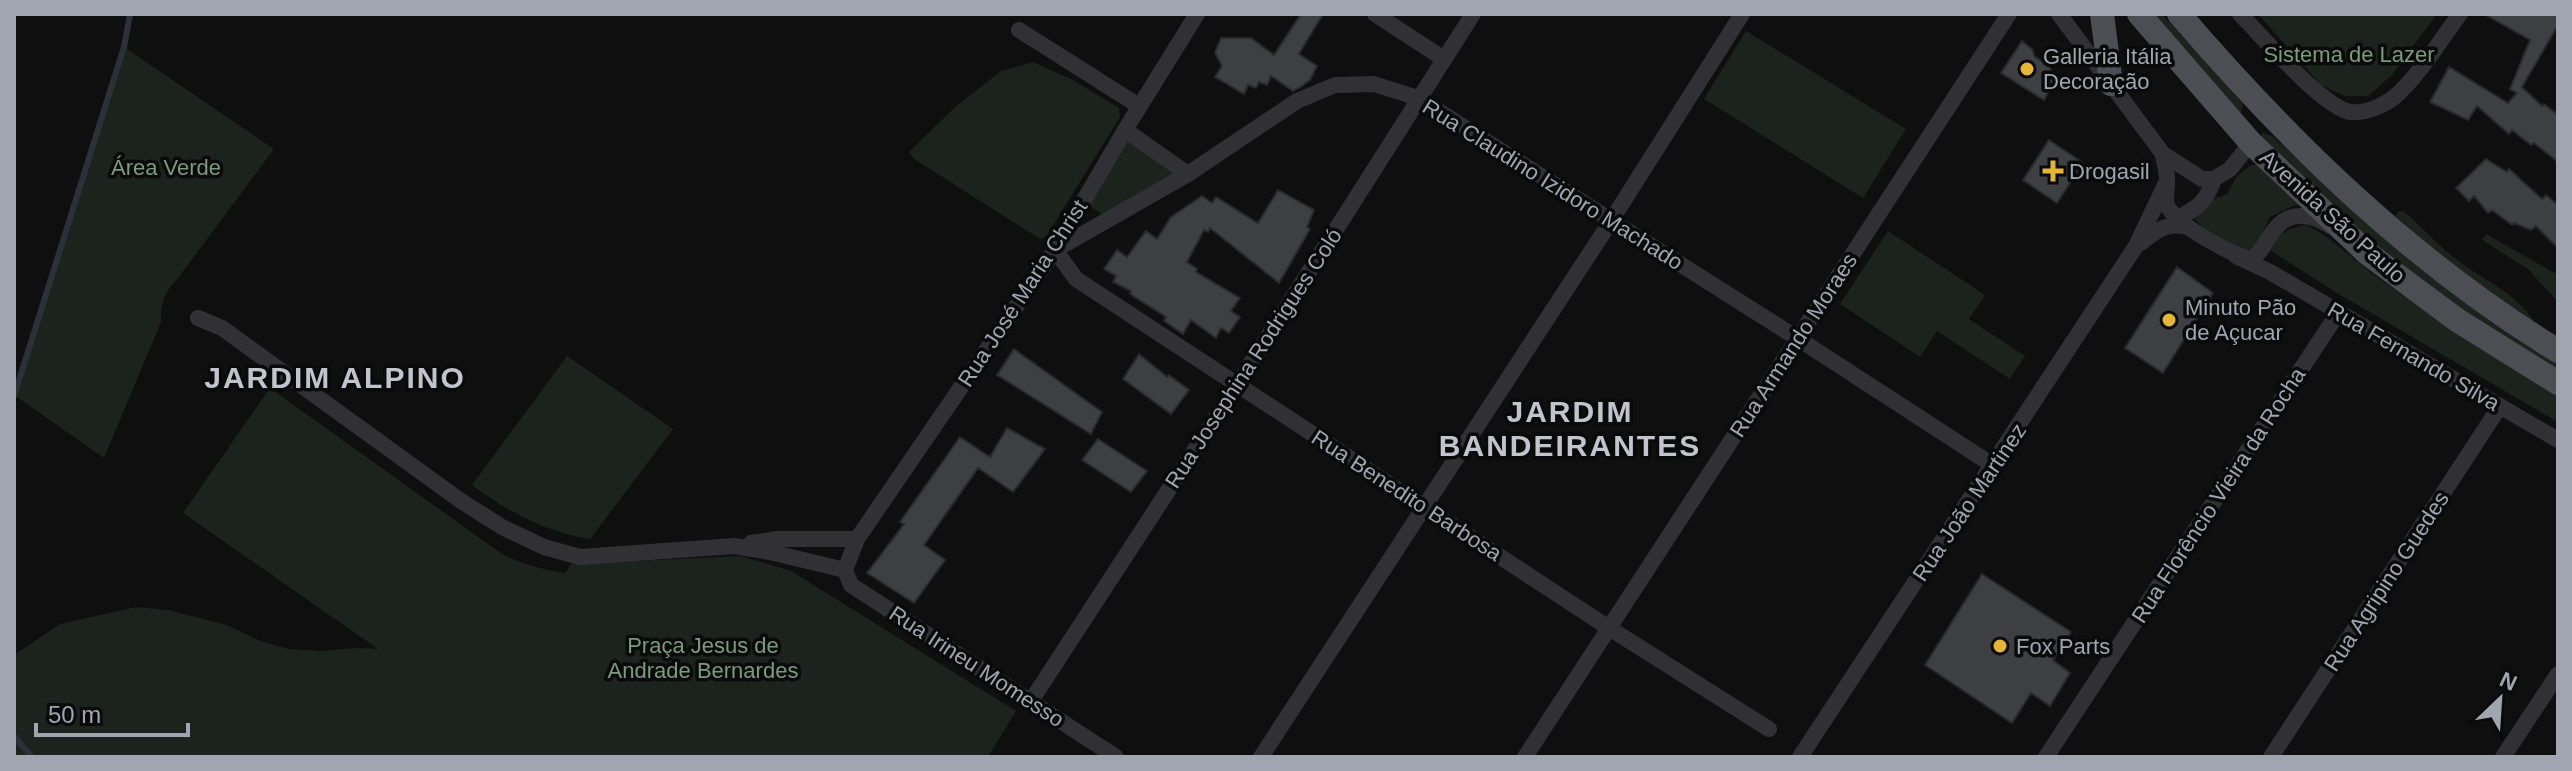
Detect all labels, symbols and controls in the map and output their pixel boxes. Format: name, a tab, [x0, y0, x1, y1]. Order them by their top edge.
park label: Sistema de Lazer	[2263, 42, 2435, 67]
place label: Galleria Itália Decoração	[2043, 44, 2172, 94]
marker: Galleria Itália Decoração	[2018, 60, 2036, 78]
street label: Rua Claudino Izidoro Machado	[1418, 94, 1687, 275]
street label: Avenida São Paulo	[2255, 145, 2410, 288]
park label: Área Verde	[111, 155, 221, 180]
place label: Drogasil	[2069, 159, 2150, 184]
marker: Drogasil	[2044, 162, 2062, 180]
street label: Rua José Maria Christ	[953, 195, 1092, 391]
street label: Rua Josephina Rodrigues Coló	[1160, 224, 1347, 493]
street label: Rua Armando Moraes	[1725, 249, 1862, 442]
place label: Minuto Pão de Açucar	[2185, 295, 2296, 345]
street label: Rua Fernando Silva	[2323, 297, 2505, 416]
marker: Minuto Pão de Açucar	[2160, 311, 2178, 329]
district label: JARDIM ALPINO	[204, 361, 466, 394]
street label: Rua Florêncio Vieira da Rocha	[2126, 362, 2311, 628]
district label: JARDIM BANDEIRANTES	[1439, 395, 1701, 462]
street label: Rua João Martinez	[1907, 419, 2031, 586]
street label: Rua Benedito Barbosa	[1307, 425, 1507, 567]
street label: Rua Agripino Guedes	[2319, 487, 2454, 676]
street label: Rua Irineu Momesso	[885, 601, 1069, 732]
park label: Praça Jesus de Andrade Bernardes	[608, 633, 798, 683]
place label: Fox Parts	[2016, 634, 2110, 659]
marker: Fox Parts	[1991, 637, 2009, 655]
north arrow	[2460, 659, 2540, 739]
text: N	[2496, 667, 2521, 696]
scale bar	[36, 687, 188, 737]
text: 50 m	[48, 701, 101, 728]

